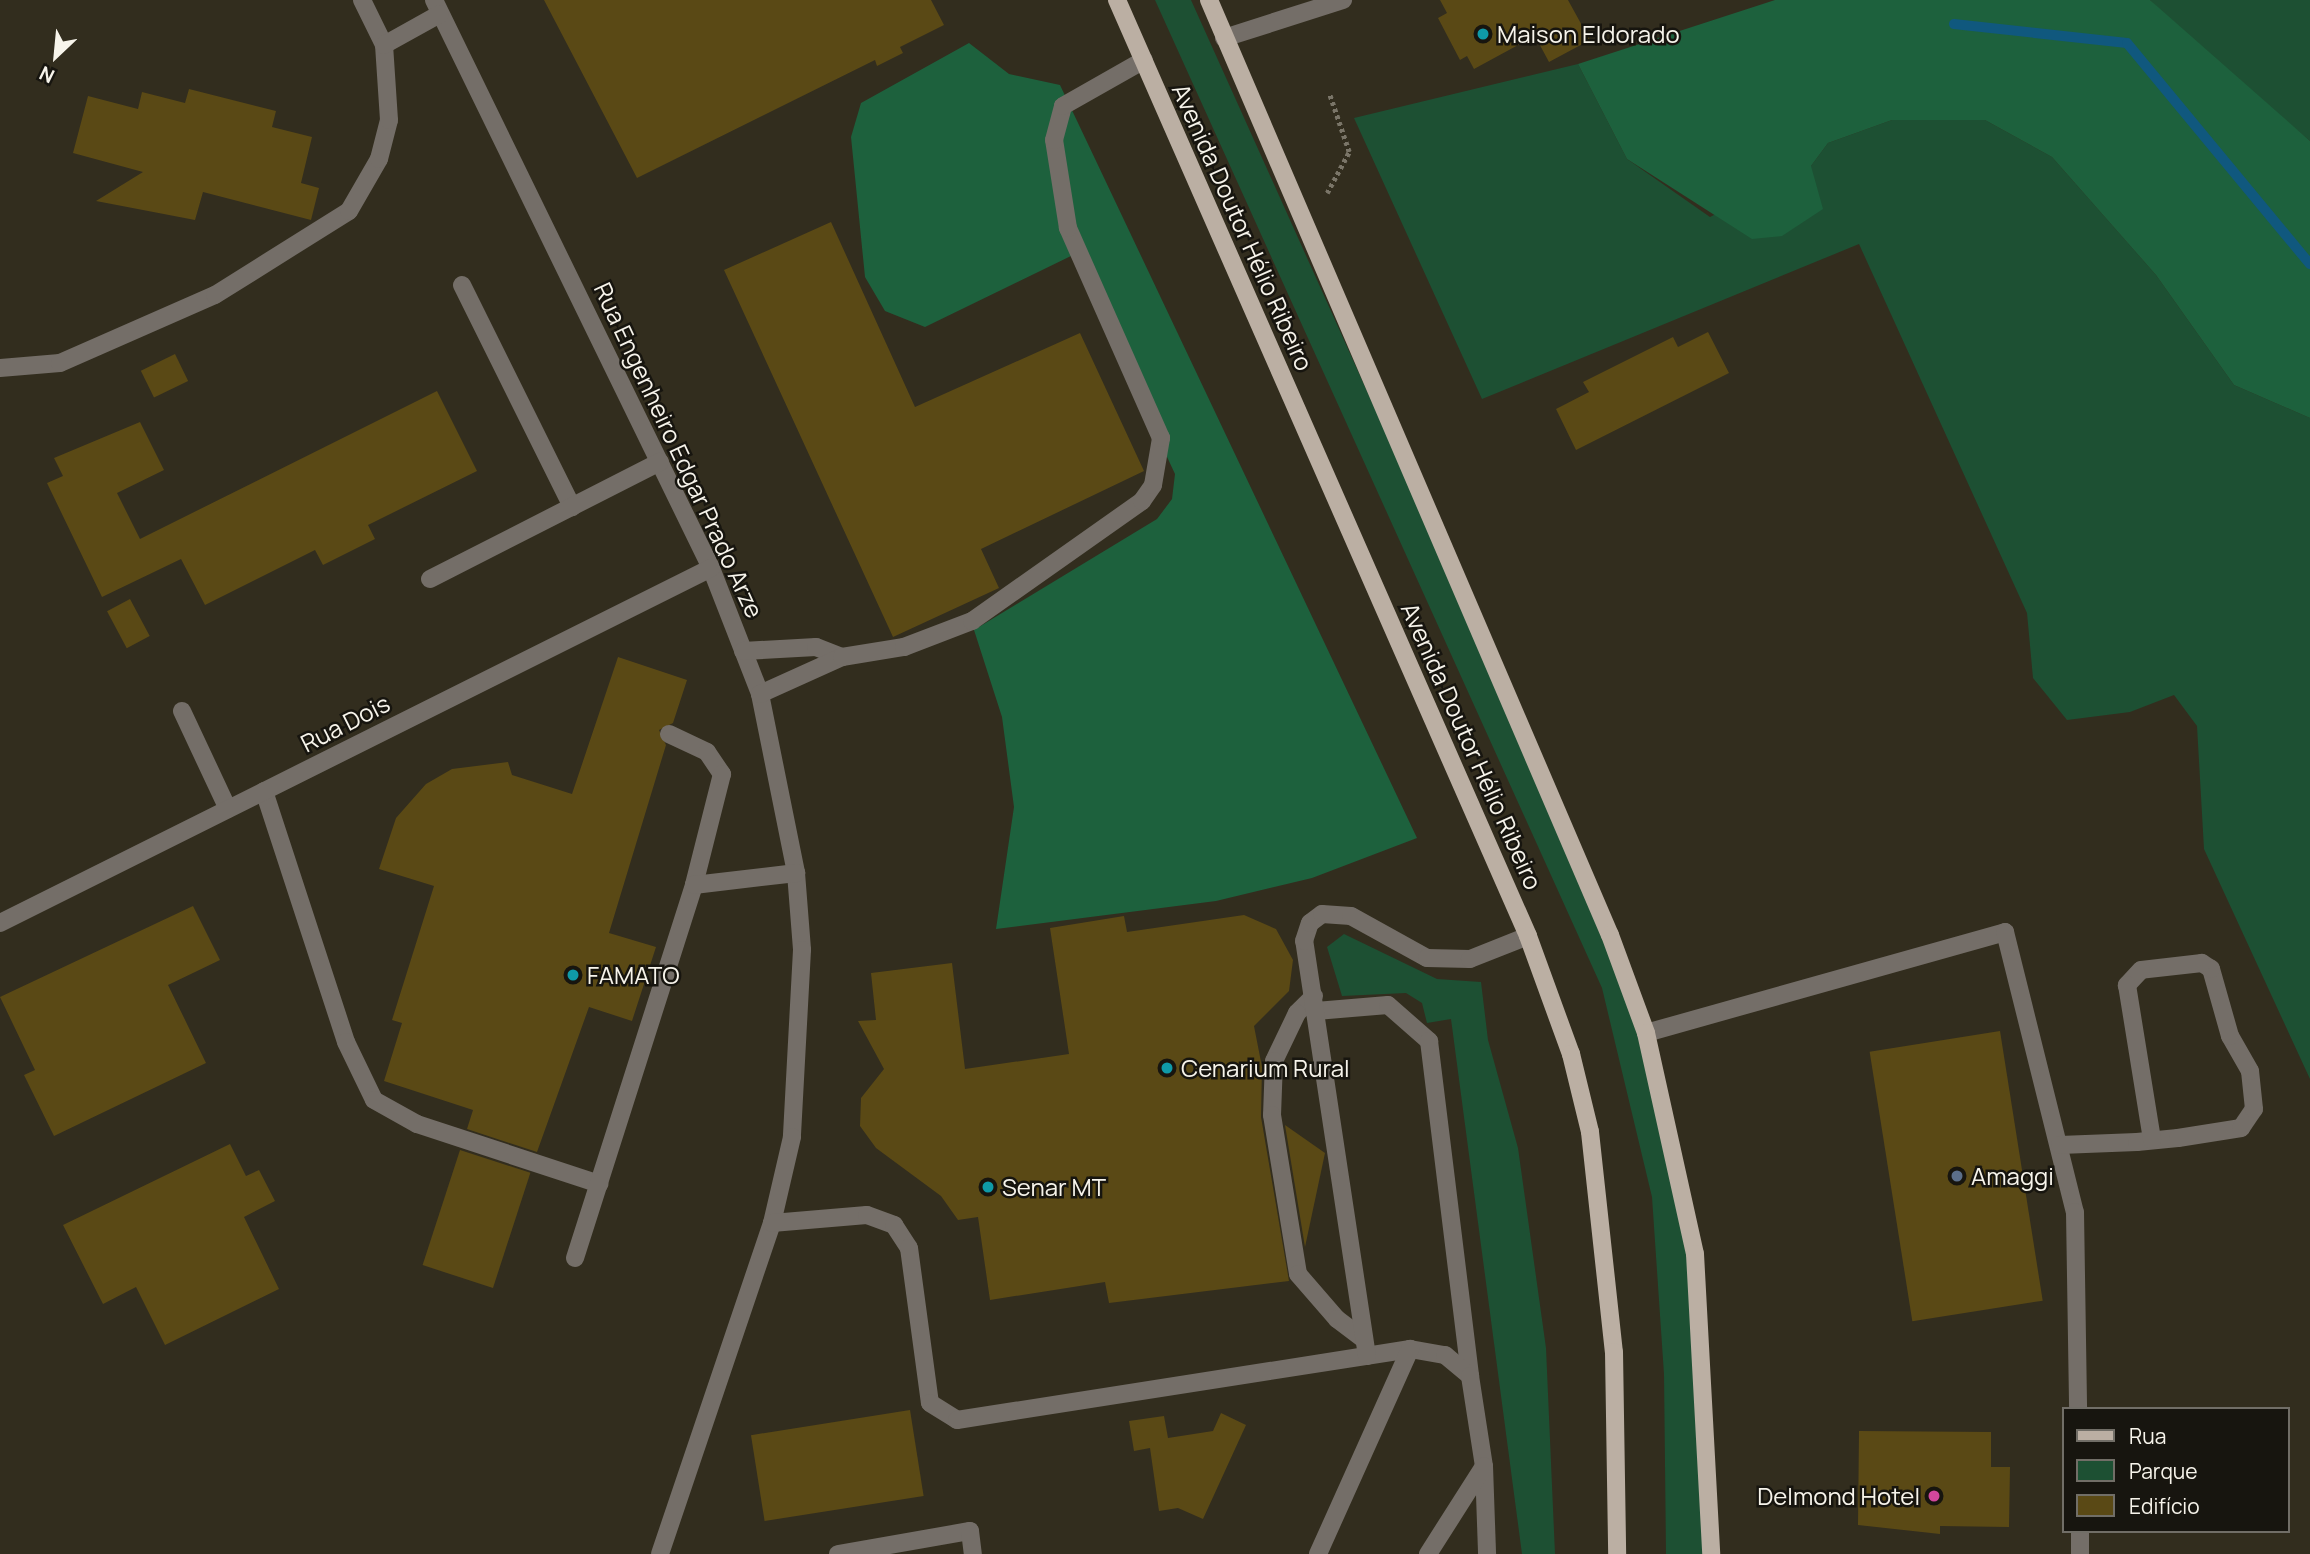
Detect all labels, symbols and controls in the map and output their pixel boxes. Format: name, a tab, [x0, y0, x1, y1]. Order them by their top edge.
place label: Maison Eldorado	[1497, 20, 1680, 48]
north arrow	[21, 21, 91, 91]
marker: Maison Eldorado	[1475, 26, 1491, 42]
text: N	[35, 60, 59, 90]
street label: Avenida Doutor Hélio Ribeiro	[1167, 79, 1319, 375]
street label: Rua Engenheiro Edgar Prado Arze	[588, 278, 770, 622]
street label: Avenida Doutor Hélio Ribeiro	[1396, 598, 1548, 894]
street label: Rua Dois	[296, 688, 394, 758]
place label: FAMATO	[587, 961, 680, 989]
marker: FAMATO	[565, 967, 581, 983]
place label: Cenarium Rural	[1181, 1054, 1350, 1082]
marker: Cenarium Rural	[1159, 1060, 1175, 1076]
place label: Amaggi	[1971, 1162, 2054, 1190]
marker: Amaggi	[1949, 1168, 1965, 1184]
place label: Senar MT	[1002, 1173, 1106, 1201]
marker: Senar MT	[980, 1179, 996, 1195]
legend	[2062, 1407, 2289, 1533]
text: Rua	[2129, 1422, 2166, 1450]
text: Parque	[2129, 1457, 2198, 1485]
place label: Delmond Hotel	[1757, 1482, 1920, 1510]
marker: Delmond Hotel	[1926, 1488, 1942, 1504]
text: Edifício	[2129, 1492, 2200, 1520]

